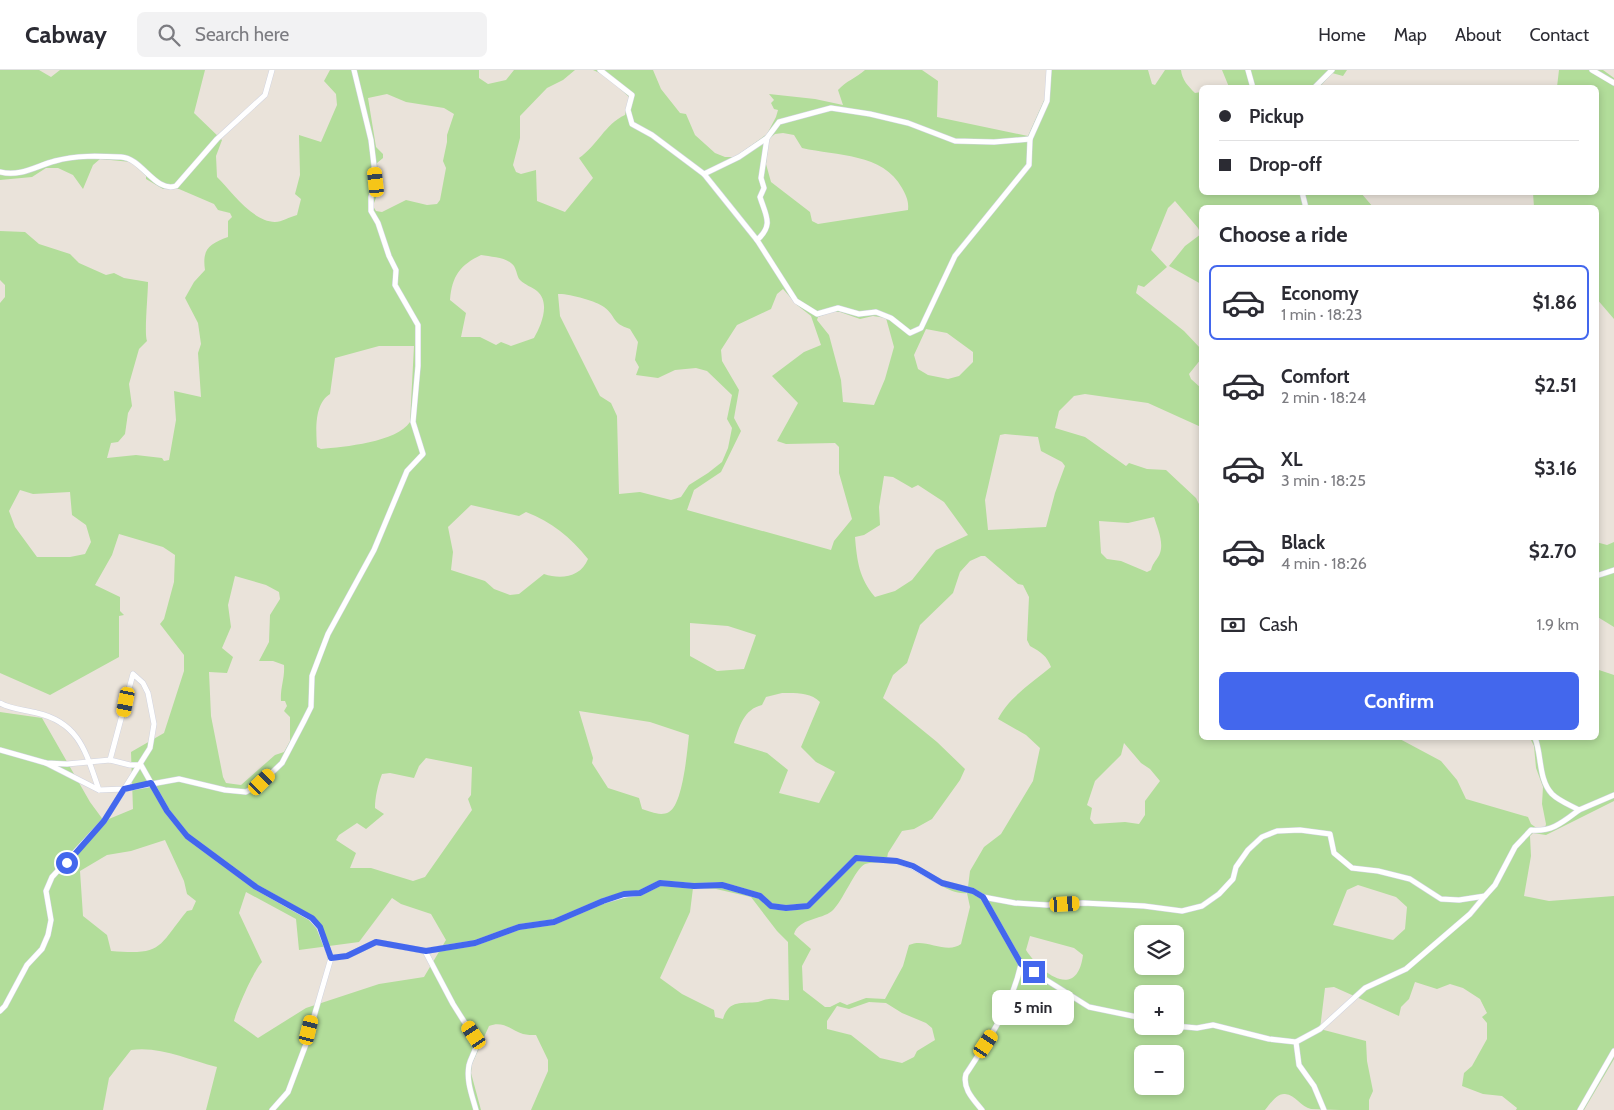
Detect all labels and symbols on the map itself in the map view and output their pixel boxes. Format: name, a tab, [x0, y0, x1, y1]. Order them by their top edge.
car	[366, 166, 385, 198]
car	[115, 686, 136, 718]
car	[245, 766, 278, 798]
route start	[56, 852, 78, 874]
car	[1049, 896, 1080, 912]
route end	[1023, 961, 1045, 983]
callout: 5 min	[993, 990, 1075, 1024]
car	[298, 1014, 319, 1046]
car	[459, 1018, 488, 1052]
car	[971, 1027, 1000, 1061]

